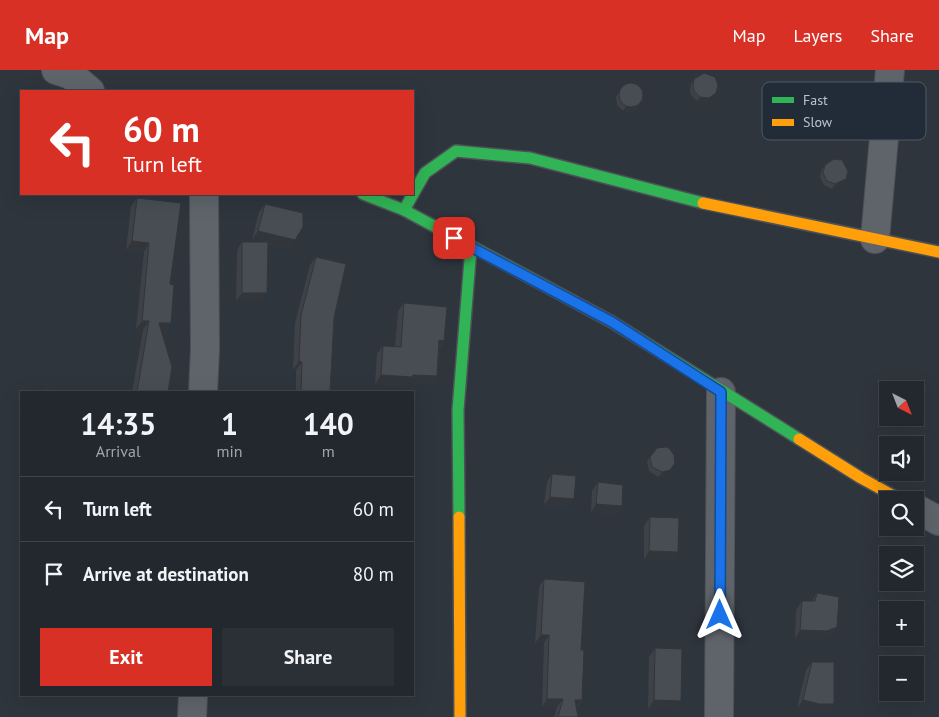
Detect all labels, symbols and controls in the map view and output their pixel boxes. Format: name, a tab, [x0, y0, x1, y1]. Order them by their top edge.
text: Map	[25, 20, 69, 51]
text: Map	[733, 24, 765, 47]
text: Layers	[793, 24, 842, 47]
text: Share	[870, 24, 914, 47]
legend	[762, 82, 926, 140]
text: Fast	[803, 91, 828, 109]
text: 60 m	[123, 106, 200, 152]
icon: left	[40, 110, 105, 175]
text: Slow	[803, 113, 833, 131]
text: Turn left	[123, 150, 202, 178]
pin	[433, 217, 475, 259]
icon: arrive	[440, 224, 468, 252]
north arrow	[879, 381, 924, 426]
map controls	[879, 381, 924, 701]
text: 14:35	[80, 404, 156, 443]
text: 1	[221, 404, 238, 443]
text: 140	[303, 404, 354, 443]
button: sound	[879, 436, 924, 481]
text: Arrival	[96, 441, 141, 461]
text: min	[217, 441, 243, 461]
text: m	[322, 441, 335, 461]
button: search	[879, 491, 924, 536]
icon: left	[40, 495, 68, 523]
text: Turn left	[83, 497, 152, 521]
text: 60 m	[353, 497, 394, 521]
button: layers	[879, 546, 924, 591]
icon: arrive	[40, 560, 68, 588]
text: Arrive at destination	[83, 562, 249, 586]
text: 80 m	[353, 562, 394, 586]
position arrow	[693, 588, 745, 640]
button: +	[879, 601, 924, 646]
button: Exit	[40, 628, 212, 686]
button: Share	[222, 628, 394, 686]
button: −	[879, 656, 924, 701]

